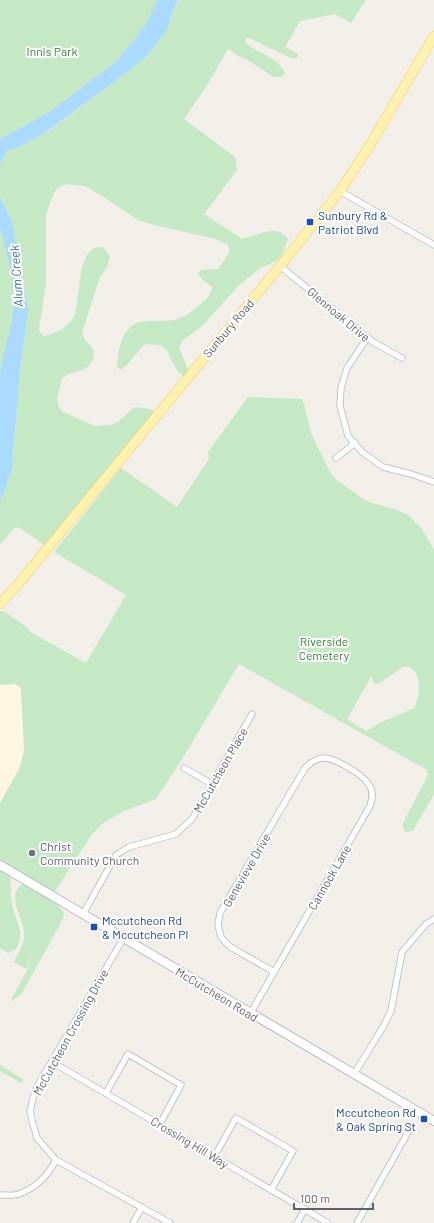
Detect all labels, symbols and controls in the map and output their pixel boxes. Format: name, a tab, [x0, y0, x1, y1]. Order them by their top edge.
park label: Innis Park	[27, 44, 77, 58]
place label: Sunbury Rd & Patriot Blvd	[318, 208, 388, 236]
marker: Sunbury Rd & Patriot Blvd	[305, 217, 315, 227]
water label: Alum Creek	[6, 244, 26, 308]
street label: Glennoak Drive	[305, 284, 373, 344]
street label: Sunbury Road	[199, 296, 257, 360]
park label: Riverside Cemetery	[299, 634, 350, 662]
street label: McCutcheon Place	[190, 725, 250, 815]
street label: Genevieve Drive	[219, 831, 273, 909]
place label: Christ Community Church	[40, 839, 139, 867]
street label: Cannock Lane	[305, 842, 353, 912]
marker: Christ Community Church	[27, 848, 37, 858]
place label: Mccutcheon Rd & Mccutcheon Pl	[102, 913, 188, 941]
marker: Mccutcheon Rd & Mccutcheon Pl	[89, 922, 99, 932]
street label: McCutcheon Road	[173, 964, 261, 1024]
street label: McCutcheon Crossing Drive	[30, 967, 110, 1097]
place label: Mccutcheon Rd & Oak Spring St	[336, 1105, 416, 1133]
street label: Crossing Hill Way	[149, 1113, 232, 1171]
marker: Mccutcheon Rd & Oak Spring St	[419, 1114, 429, 1124]
scale bar	[294, 1185, 373, 1211]
text: 100 m	[300, 1191, 330, 1205]

